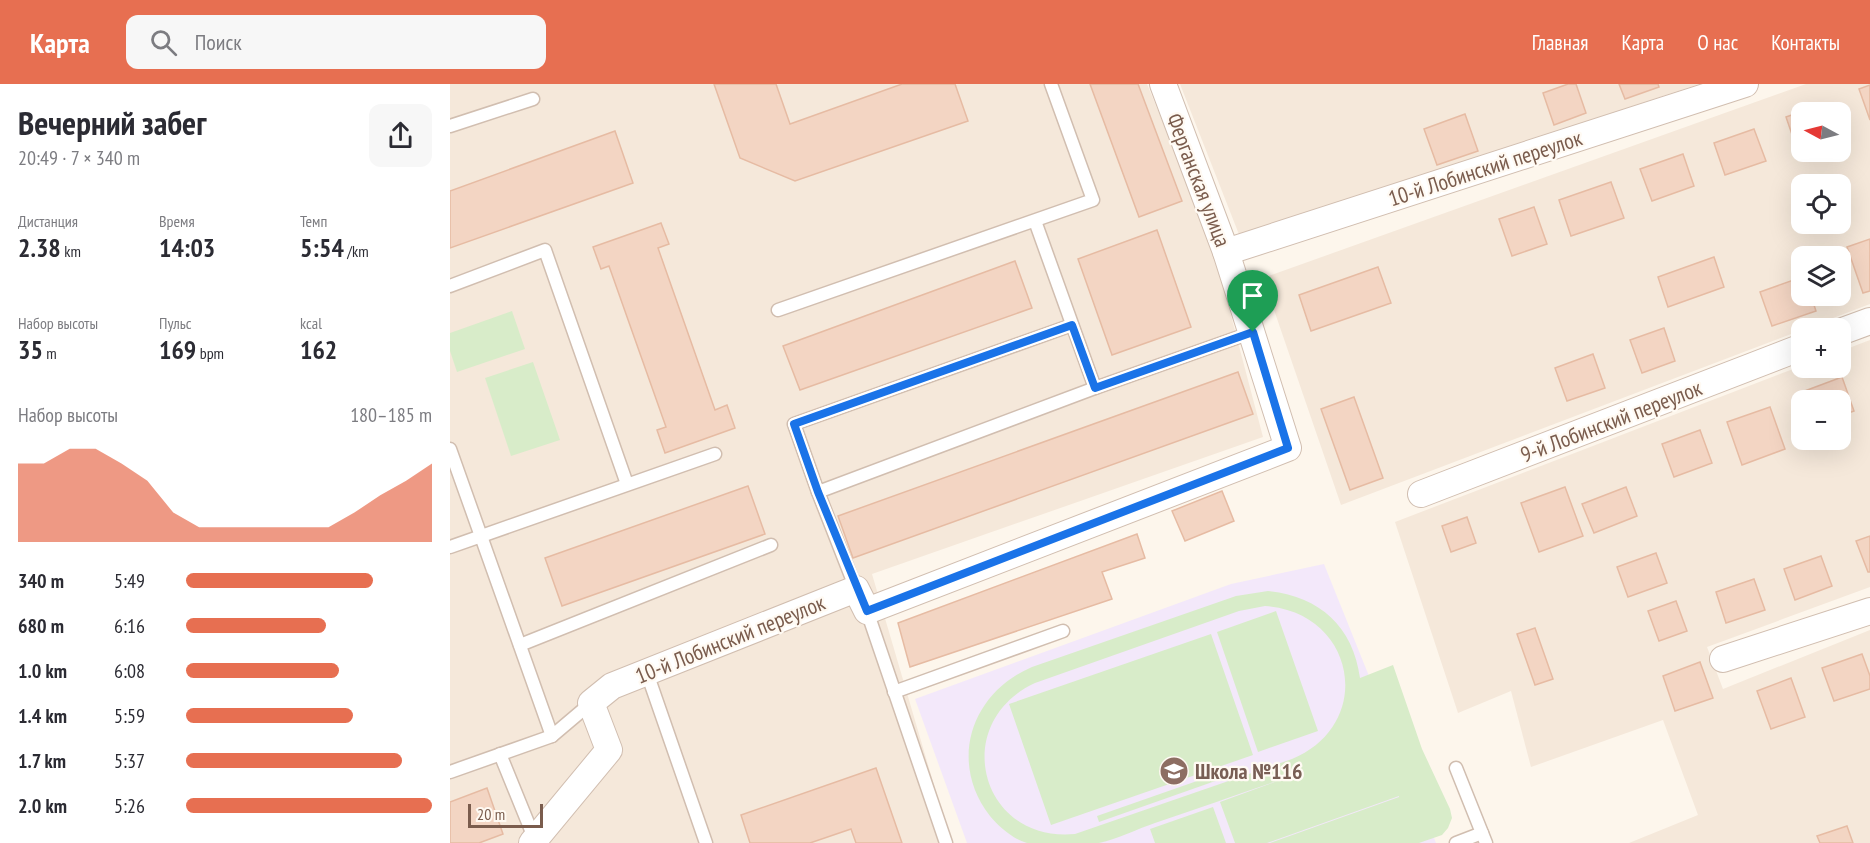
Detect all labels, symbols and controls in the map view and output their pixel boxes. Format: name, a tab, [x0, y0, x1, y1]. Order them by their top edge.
search box	[126, 15, 546, 69]
text: Карта	[30, 24, 90, 61]
icon: search	[147, 26, 180, 59]
text: Поиск	[195, 28, 242, 56]
text: Главная	[1532, 29, 1588, 56]
text: Карта	[1621, 29, 1664, 56]
text: О нас	[1697, 29, 1738, 56]
text: Контакты	[1771, 29, 1840, 56]
text: Вечерний забег	[18, 101, 206, 144]
north arrow	[1791, 102, 1851, 162]
map controls	[1791, 102, 1851, 450]
button: share	[369, 104, 432, 167]
street label: Ферганская улица	[1161, 109, 1237, 251]
street label: 10-й Лобинский переулок	[1385, 123, 1586, 213]
text: 20:49 · 7 × 340 m	[18, 145, 140, 171]
button: locate	[1791, 174, 1851, 234]
text: Дистанция	[18, 211, 78, 231]
text: Время	[159, 211, 195, 231]
text: Темп	[300, 211, 327, 231]
text: 2.38	[18, 231, 61, 264]
text: 14:03	[159, 231, 215, 264]
text: 5:54	[300, 231, 344, 264]
text: km	[61, 241, 81, 261]
text: /km	[344, 241, 369, 261]
button: layers	[1791, 246, 1851, 306]
pin	[1227, 270, 1278, 332]
icon: arrive	[1236, 279, 1269, 312]
text: Набор высоты	[18, 313, 98, 333]
text: Пульс	[159, 313, 191, 333]
text: kcal	[300, 313, 322, 333]
button: +	[1791, 318, 1851, 378]
text: 35	[18, 333, 43, 366]
text: 169	[159, 333, 196, 366]
text: 162	[300, 333, 337, 366]
text: m	[43, 343, 57, 363]
text: bpm	[196, 343, 224, 363]
street label: 9-й Лобинский переулок	[1516, 373, 1706, 468]
button: −	[1791, 390, 1851, 450]
text: Набор высоты	[18, 402, 118, 428]
text: 180–185 m	[350, 402, 432, 428]
text: 340 m	[18, 568, 64, 594]
text: 5:49	[114, 568, 145, 594]
street label: 10-й Лобинский переулок	[631, 588, 829, 690]
text: 680 m	[18, 613, 64, 639]
text: 6:16	[114, 613, 145, 639]
text: 1.0 km	[18, 658, 67, 684]
text: 6:08	[114, 658, 145, 684]
text: 1.4 km	[18, 703, 67, 729]
text: 5:59	[114, 703, 145, 729]
text: 1.7 km	[18, 748, 66, 774]
text: 5:37	[114, 748, 145, 774]
school or university icon: Школа №116	[1158, 755, 1190, 787]
place label: Школа №116	[1195, 757, 1303, 785]
text: 2.0 km	[18, 793, 67, 819]
text: 5:26	[114, 793, 145, 819]
scale bar	[468, 801, 543, 828]
text: 20 m	[477, 804, 505, 824]

